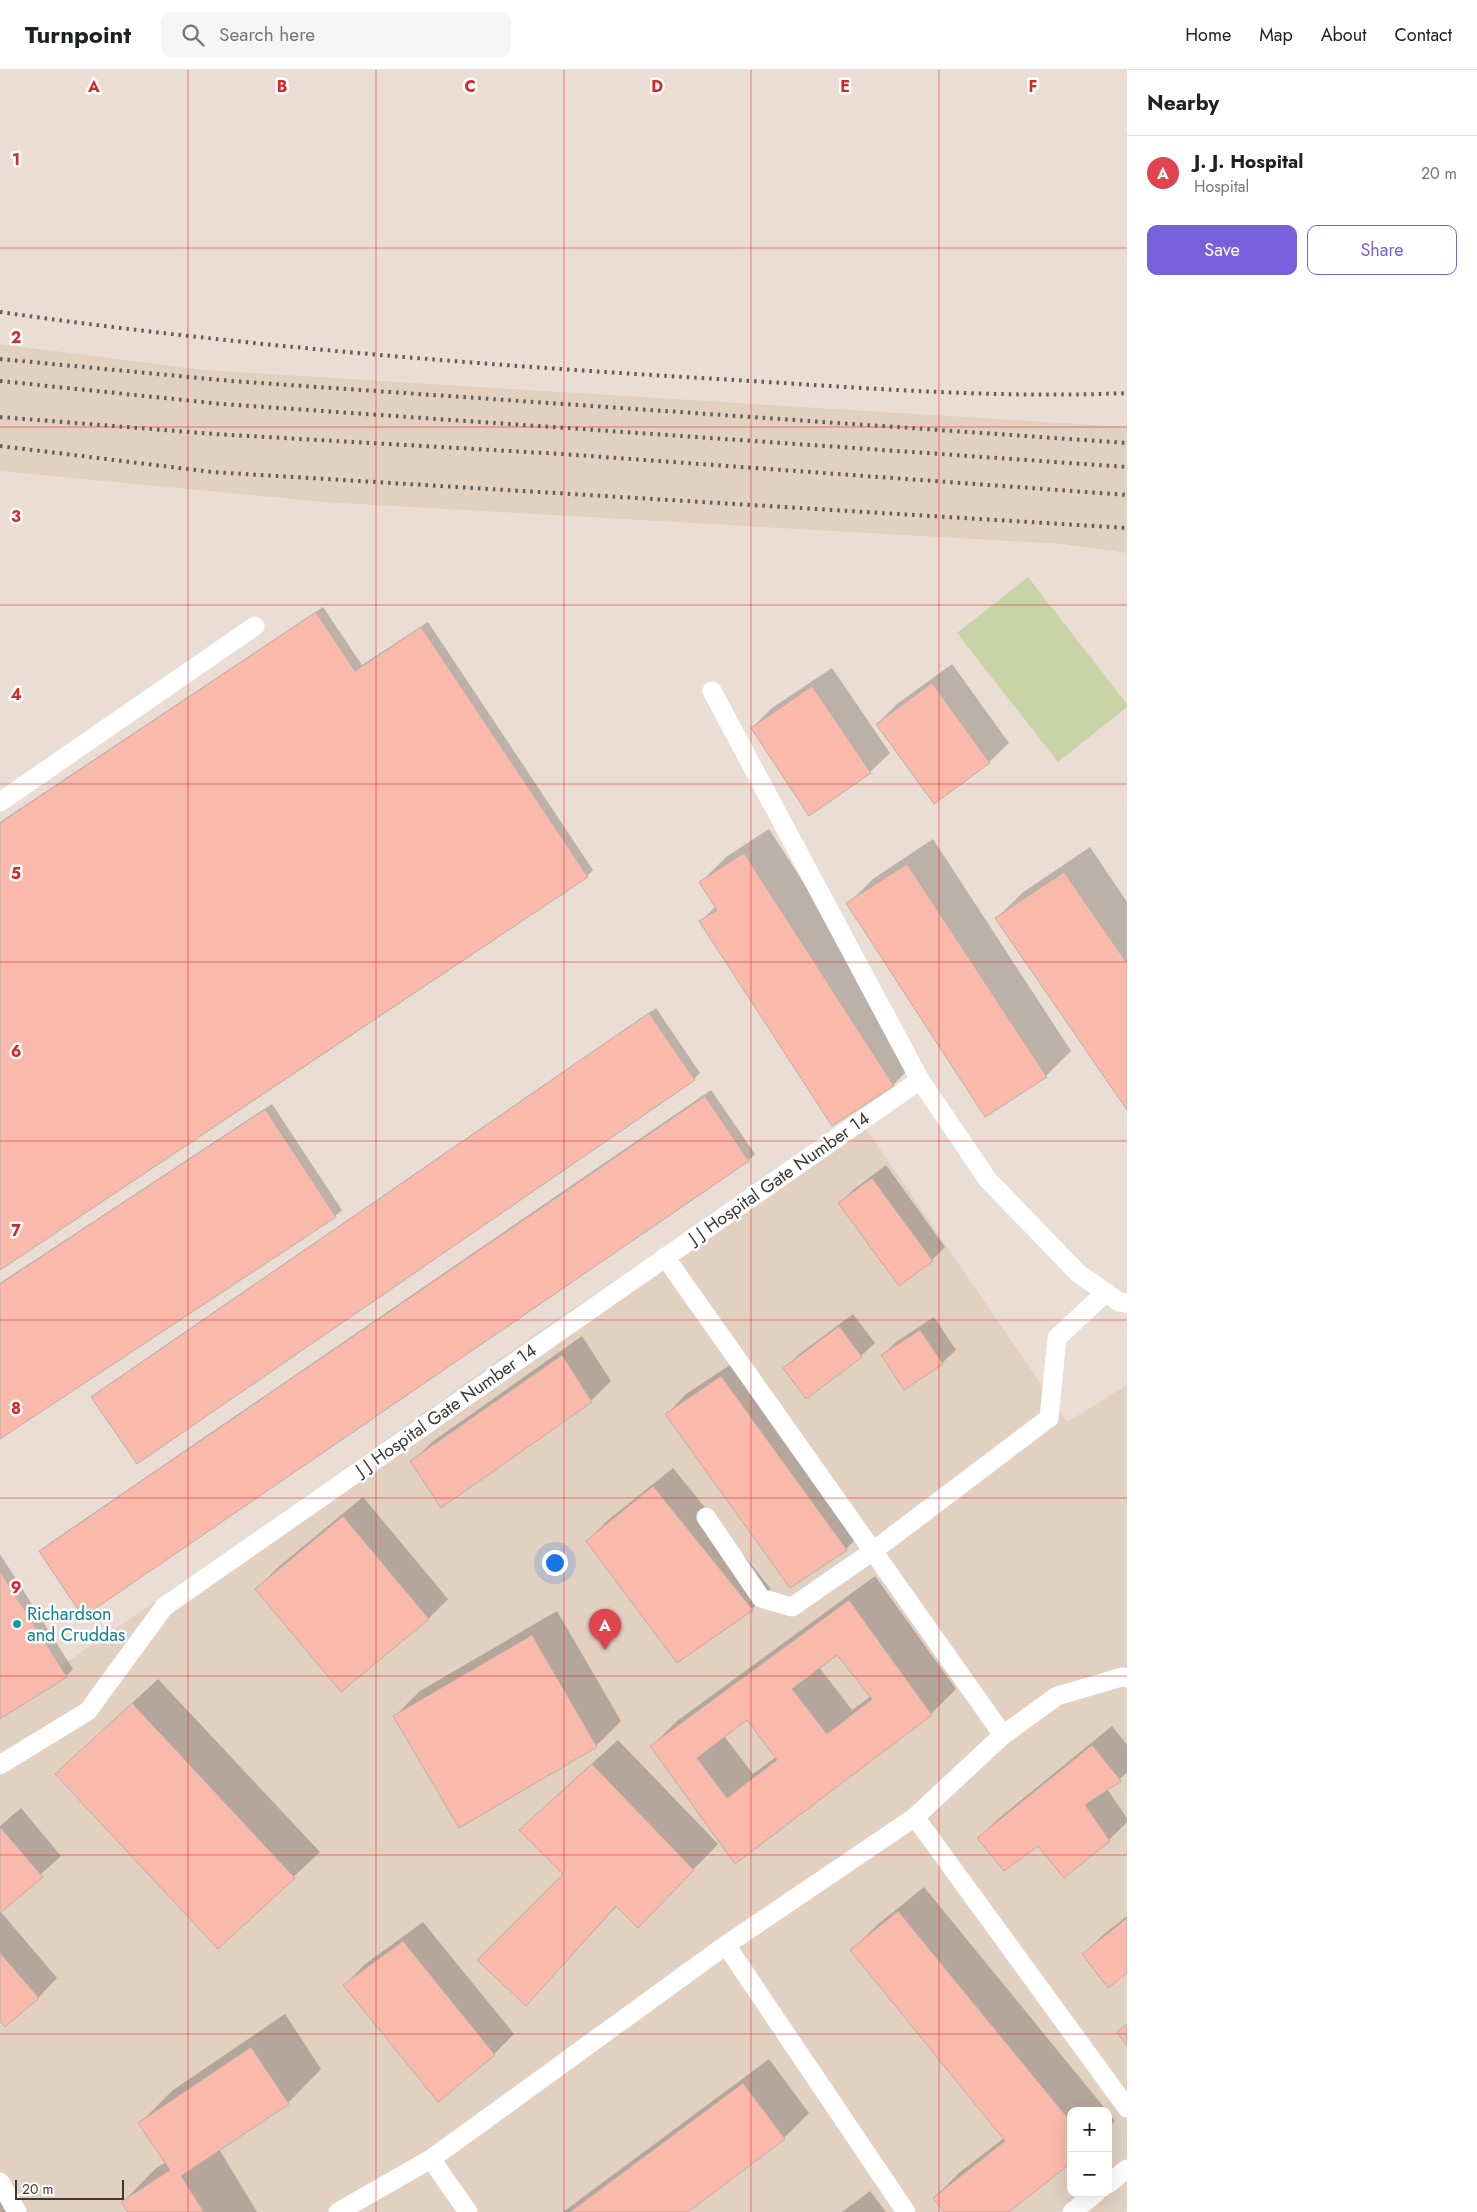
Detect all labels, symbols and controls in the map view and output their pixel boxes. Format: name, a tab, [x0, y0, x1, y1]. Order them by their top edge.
search box	[161, 12, 511, 57]
text: Turnpoint	[25, 17, 131, 52]
icon: search	[179, 21, 207, 49]
text: Search here	[219, 21, 315, 48]
text: Home	[1185, 22, 1231, 48]
text: Map	[1259, 22, 1293, 48]
text: About	[1321, 22, 1366, 48]
text: Contact	[1394, 22, 1452, 48]
text: A	[87, 75, 100, 98]
text: B	[277, 75, 287, 98]
text: C	[464, 75, 476, 98]
text: D	[651, 75, 663, 98]
text: E	[840, 75, 850, 98]
text: F	[1029, 75, 1037, 98]
text: Nearby	[1147, 88, 1219, 118]
text: 1	[12, 148, 20, 171]
text: J. J. Hospital	[1194, 148, 1303, 175]
text: A	[1157, 162, 1169, 185]
text: 20 m	[1421, 162, 1457, 185]
text: Hospital	[1194, 175, 1249, 198]
button: Save	[1147, 225, 1297, 275]
button: Share	[1307, 225, 1457, 275]
text: 2	[11, 326, 21, 349]
text: 3	[11, 505, 21, 528]
text: 4	[10, 683, 22, 706]
text: 5	[11, 862, 21, 885]
text: 6	[11, 1040, 21, 1063]
street label: J J Hospital Gate Number 14	[682, 1106, 875, 1252]
text: 7	[11, 1219, 21, 1242]
street label: J J Hospital Gate Number 14	[349, 1338, 542, 1484]
text: 8	[11, 1397, 21, 1420]
your location	[542, 1550, 568, 1576]
text: 9	[11, 1576, 21, 1599]
place label: Richardson and Cruddas	[27, 1601, 125, 1648]
pin: A	[589, 1609, 621, 1650]
marker: Richardson and Cruddas	[11, 1618, 23, 1630]
map controls	[1067, 2107, 1112, 2197]
button: +	[1067, 2107, 1112, 2152]
button: −	[1067, 2152, 1112, 2197]
scale bar	[15, 2177, 124, 2200]
text: 20 m	[22, 2179, 54, 2199]

